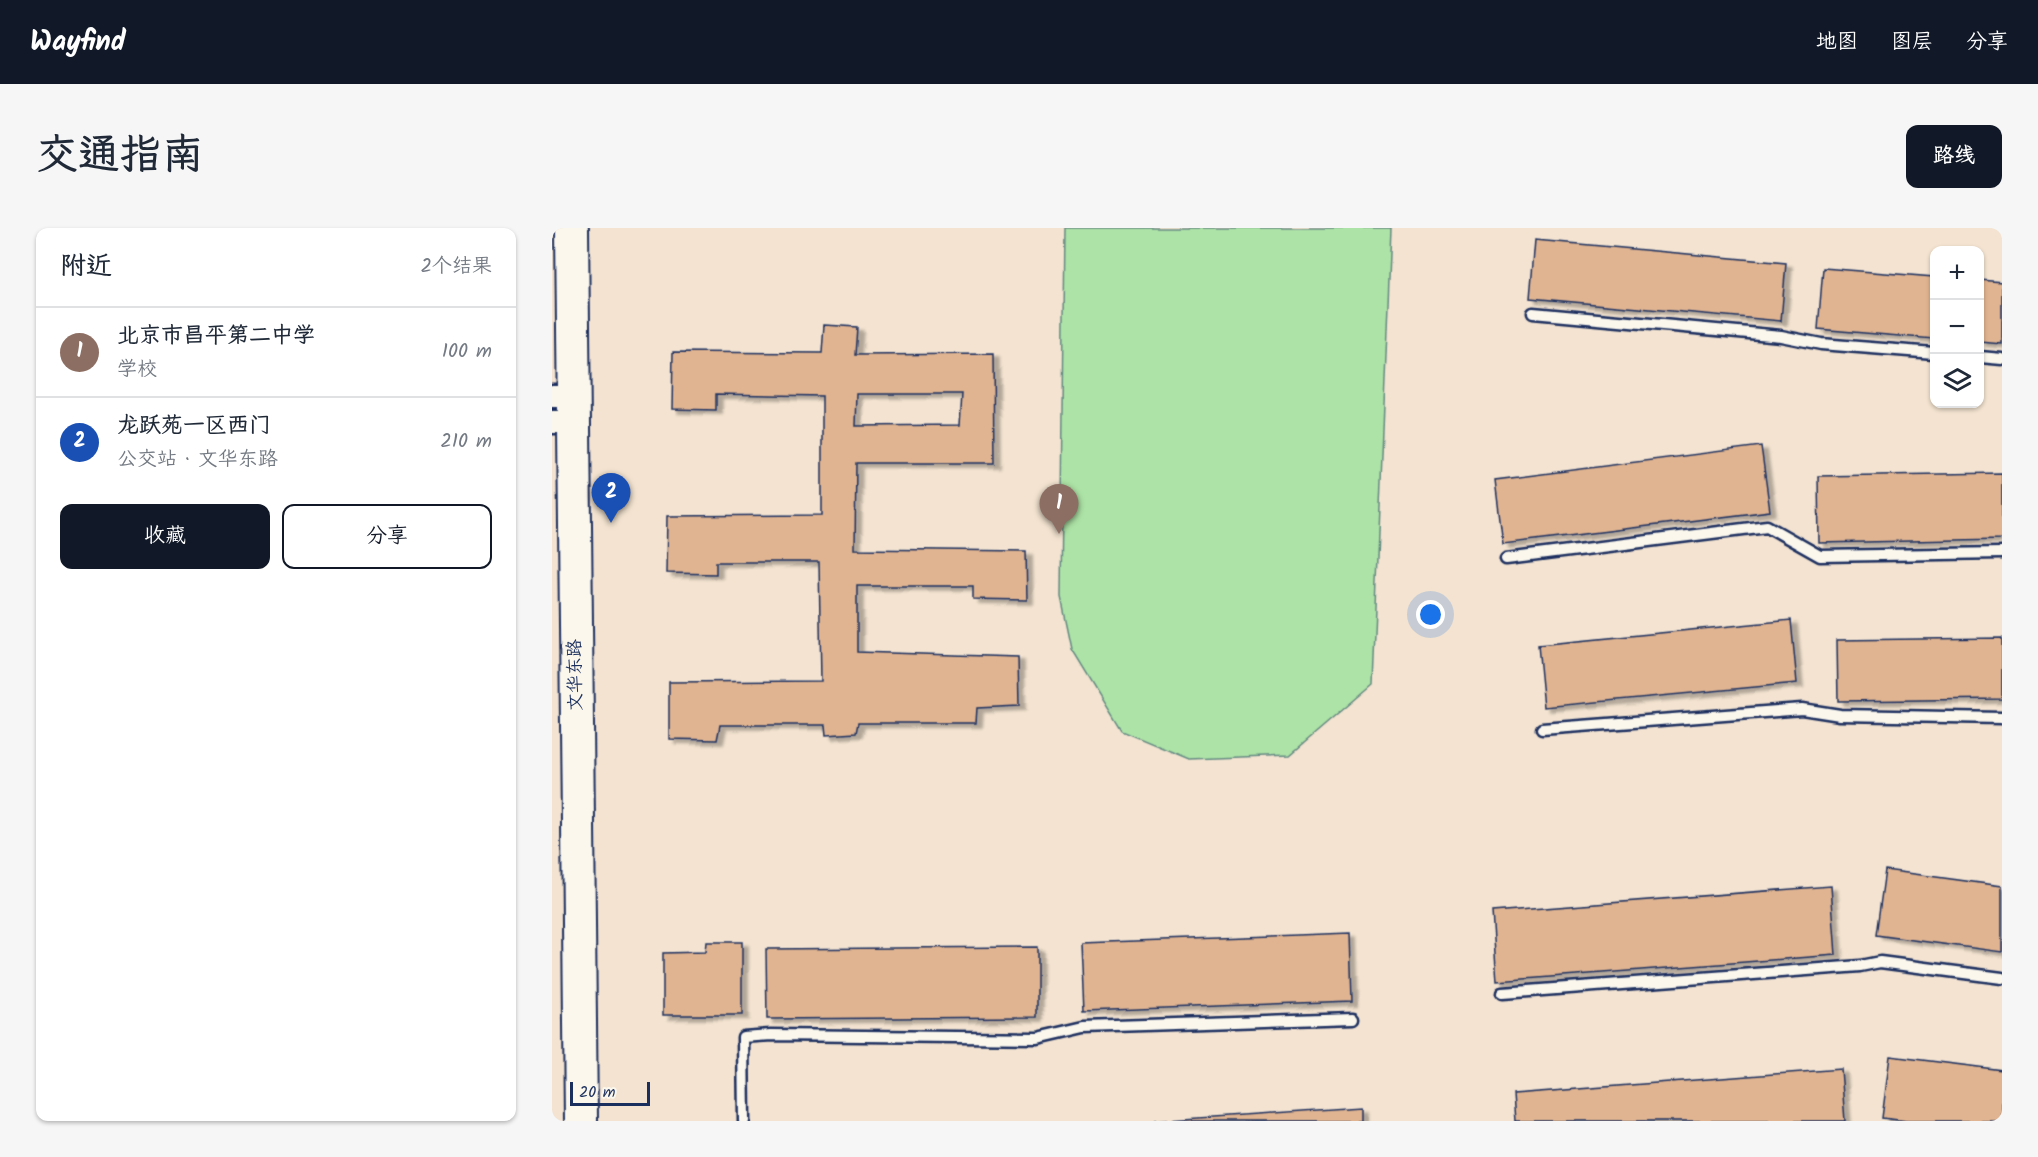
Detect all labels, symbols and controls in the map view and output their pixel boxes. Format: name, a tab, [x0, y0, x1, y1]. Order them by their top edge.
text: Wayfind	[30, 20, 126, 65]
text: 地图	[1816, 26, 1858, 59]
text: 图层	[1891, 26, 1933, 59]
text: 分享	[1966, 26, 2008, 59]
text: 交通指南	[36, 123, 204, 190]
button: 路线	[1906, 125, 2002, 188]
text: 附近	[60, 246, 112, 288]
map controls	[1930, 246, 1984, 408]
button: +	[1930, 246, 1984, 300]
text: 2个结果	[420, 251, 492, 283]
button: −	[1930, 300, 1984, 354]
text: 北京市昌平第二中学	[117, 319, 315, 354]
text: 1	[76, 336, 83, 368]
text: 100 m	[442, 336, 492, 368]
text: 学校	[117, 354, 157, 386]
button: layers	[1930, 354, 1984, 408]
text: 龙跃苑一区西门	[117, 409, 271, 444]
text: 2	[74, 426, 85, 458]
text: 210 m	[440, 426, 492, 458]
text: 公交站 · 文华东路	[117, 444, 278, 476]
pin: 2	[592, 474, 630, 523]
pin: 1	[1040, 484, 1078, 534]
button: 收藏	[60, 504, 270, 569]
button: 分享	[282, 504, 492, 569]
your location	[1416, 600, 1445, 629]
street label: 文华东路	[561, 639, 591, 711]
scale bar	[570, 1079, 650, 1106]
text: 20 m	[579, 1080, 615, 1105]

